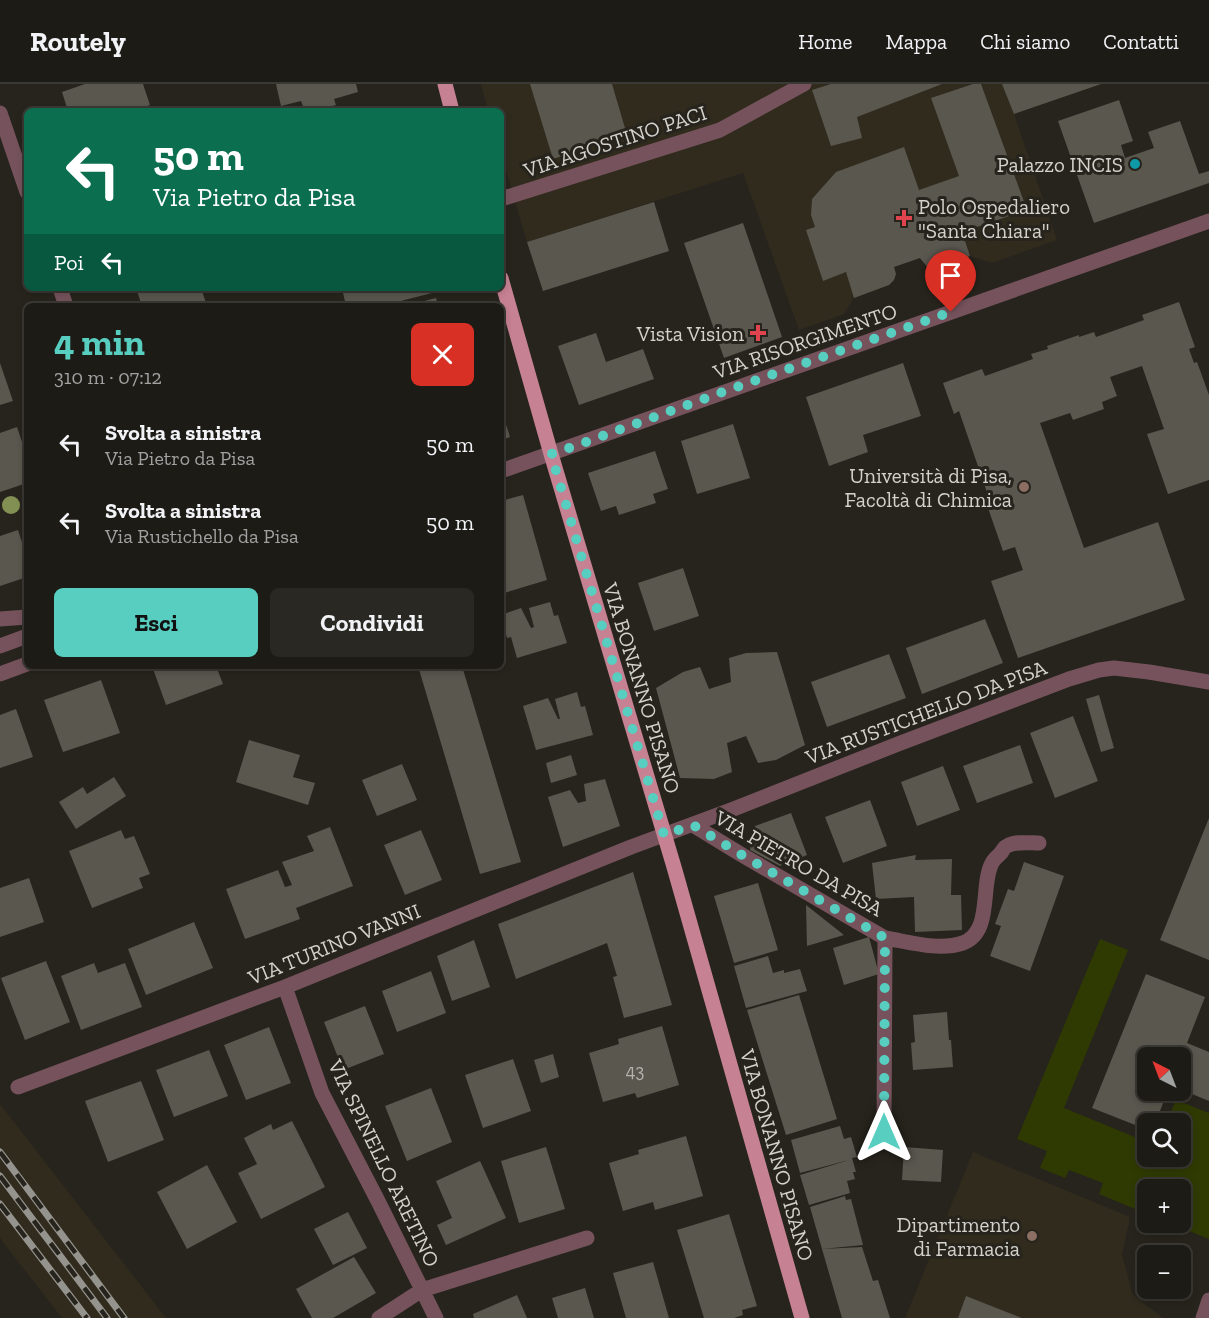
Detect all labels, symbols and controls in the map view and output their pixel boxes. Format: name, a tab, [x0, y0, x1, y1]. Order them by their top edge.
text: Routely	[30, 25, 126, 58]
text: Home	[798, 29, 852, 54]
text: Mappa	[885, 29, 947, 54]
text: Chi siamo	[980, 29, 1070, 54]
text: Contatti	[1103, 29, 1179, 54]
street label: VIA AGOSTINO PACI	[519, 100, 710, 183]
text: 50 m	[153, 130, 244, 181]
icon: left	[54, 132, 132, 210]
place label: Palazzo INCIS	[997, 152, 1123, 177]
marker: Palazzo INCIS	[1128, 157, 1142, 171]
text: Via Pietro da Pisa	[153, 181, 356, 213]
place label: Polo Ospedaliero "Santa Chiara"	[918, 194, 1070, 243]
marker: Polo Ospedaliero "Santa Chiara"	[895, 209, 913, 227]
icon: left	[96, 246, 129, 279]
text: Poi	[54, 249, 84, 276]
pin	[925, 250, 976, 312]
icon: arrive	[934, 259, 967, 292]
street label: VIA RISORGIMENTO	[709, 298, 900, 385]
text: 4 min	[54, 321, 145, 364]
place label: Vista Vision	[636, 321, 744, 346]
button: close	[411, 323, 474, 386]
marker: Vista Vision	[749, 324, 767, 342]
text: 310 m · 07:12	[54, 365, 162, 389]
text: Svolta a sinistra	[105, 419, 261, 446]
icon: left	[54, 428, 87, 461]
text: 50 m	[426, 431, 474, 458]
text: Via Pietro da Pisa	[105, 446, 255, 470]
place label: Università di Pisa, Facoltà di Chimica	[844, 463, 1012, 512]
marker: Università di Pisa, Facoltà di Chimica	[1017, 480, 1031, 494]
text: Svolta a sinistra	[105, 497, 261, 524]
icon: left	[54, 506, 87, 539]
text: 50 m	[426, 509, 474, 536]
text: Via Rustichello da Pisa	[105, 524, 299, 548]
street label: VIA BONANNO PISANO	[598, 579, 686, 796]
button: Esci	[54, 588, 258, 657]
button: Condividi	[270, 588, 474, 657]
street label: VIA RUSTICHELLO DA PISA	[801, 654, 1050, 770]
street label: VIA PIETRO DA PISA	[710, 804, 888, 921]
street label: VIA TURINO VANNI	[243, 898, 424, 990]
street label: VIA BONANNO PISANO	[735, 1045, 819, 1264]
north arrow	[1137, 1047, 1191, 1101]
map controls	[1137, 1047, 1191, 1299]
street label: VIA SPINELLO ARETINO	[322, 1054, 445, 1271]
house number: 43	[626, 1060, 644, 1082]
position arrow	[852, 1100, 916, 1164]
button: search	[1137, 1113, 1191, 1167]
button: +	[1137, 1179, 1191, 1233]
place label: Dipartimento di Farmacia	[897, 1212, 1020, 1261]
marker: Dipartimento di Farmacia	[1025, 1229, 1039, 1243]
button: −	[1137, 1245, 1191, 1299]

